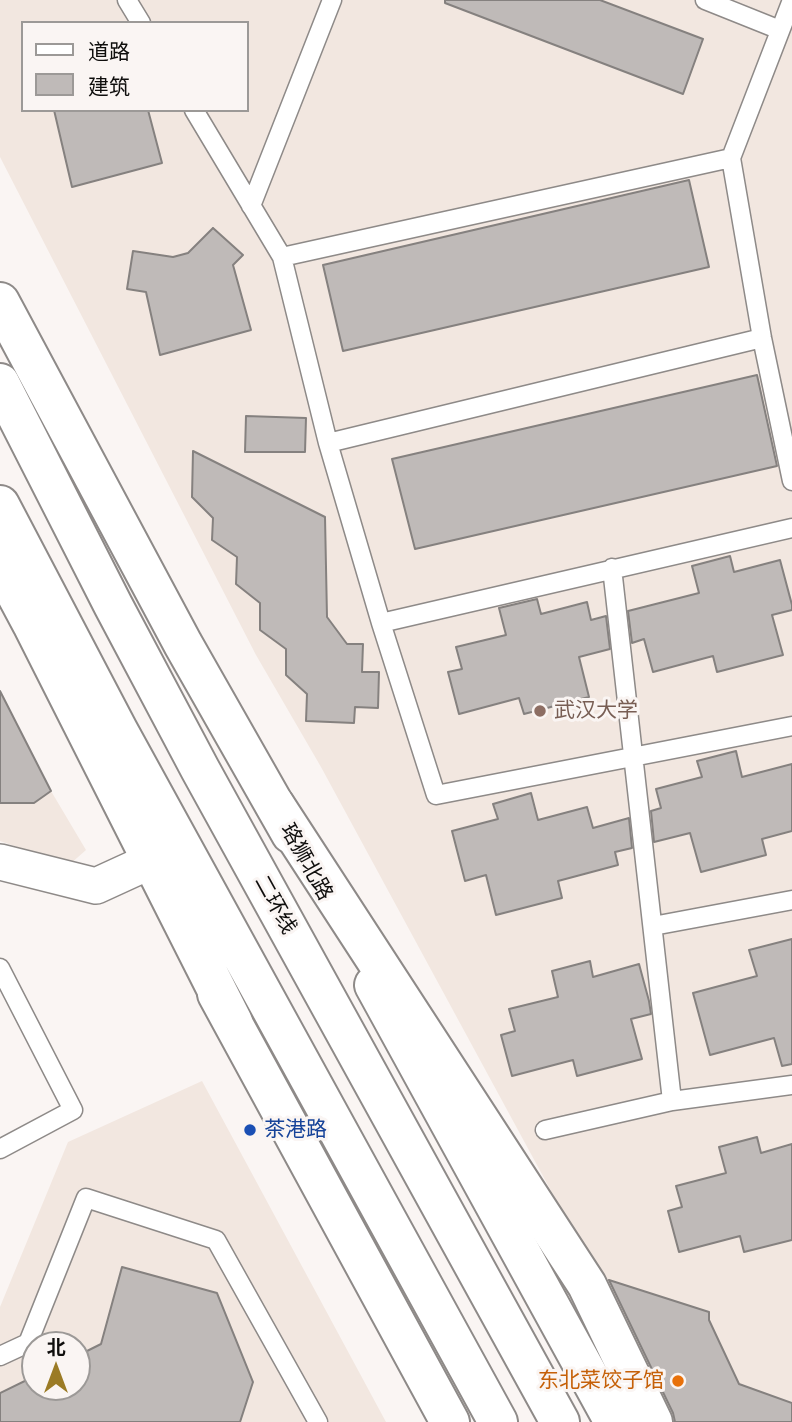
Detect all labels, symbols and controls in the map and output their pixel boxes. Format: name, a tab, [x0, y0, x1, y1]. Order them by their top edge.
legend	[21, 21, 248, 112]
text: 道路	[88, 38, 130, 65]
text: 建筑	[88, 73, 130, 100]
place label: 武汉大学	[554, 698, 638, 724]
marker: 武汉大学	[532, 703, 548, 719]
street label: 珞狮北路	[275, 819, 337, 905]
street label: 二环线	[249, 871, 301, 939]
place label: 茶港路	[264, 1117, 327, 1143]
marker: 茶港路	[242, 1122, 258, 1138]
north arrow	[21, 1331, 91, 1401]
text: 北	[46, 1335, 66, 1359]
place label: 东北菜饺子馆	[538, 1368, 664, 1394]
marker: 东北菜饺子馆	[670, 1373, 686, 1389]

